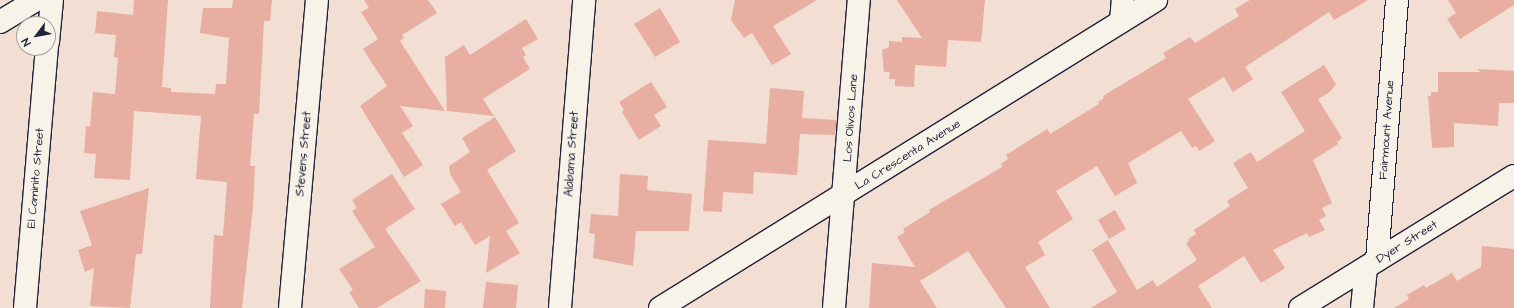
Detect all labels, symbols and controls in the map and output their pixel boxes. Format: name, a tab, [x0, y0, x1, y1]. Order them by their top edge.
north arrow	[16, 16, 56, 56]
text: N	[18, 35, 34, 49]
street label: Los Olivos Lane	[841, 73, 861, 163]
street label: Fairmount Avenue	[1376, 80, 1398, 180]
street label: Stevens Street	[293, 111, 315, 197]
street label: Alabama Street	[562, 111, 582, 197]
street label: La Crescenta Avenue	[853, 117, 963, 193]
street label: El Caminito Street	[24, 127, 48, 229]
street label: Dyer Street	[1374, 218, 1440, 266]

